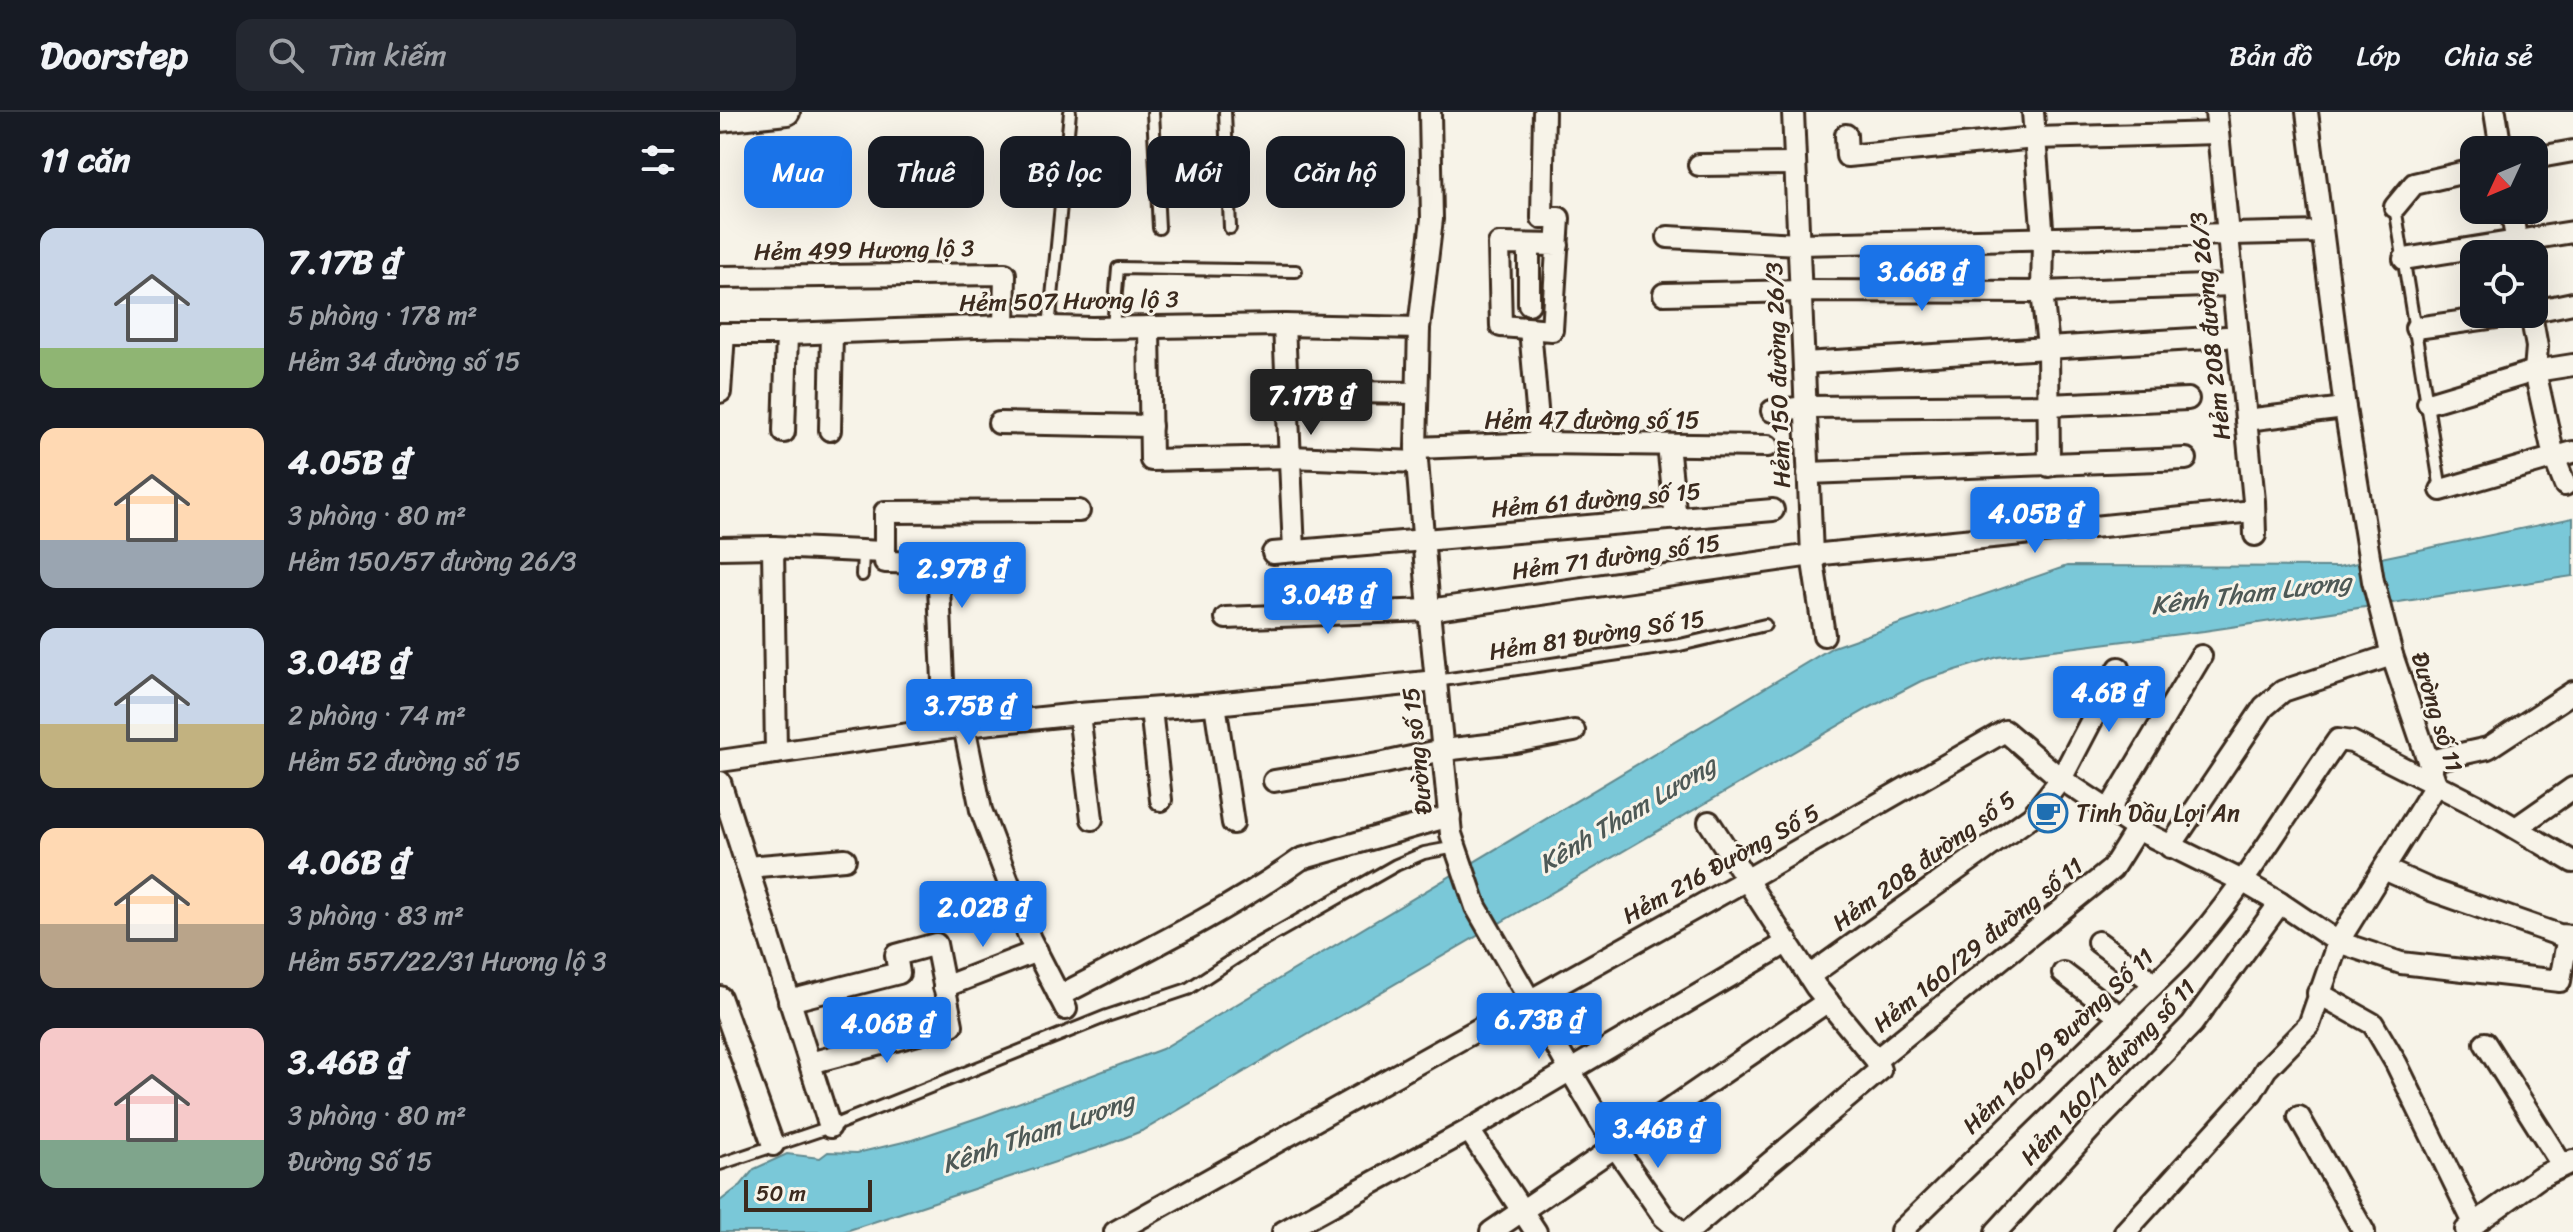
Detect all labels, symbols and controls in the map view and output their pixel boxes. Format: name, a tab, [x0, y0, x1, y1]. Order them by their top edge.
search box	[236, 19, 796, 91]
text: Doorstep	[40, 22, 188, 89]
text: Tìm kiếm	[328, 28, 447, 82]
text: Bản đồ	[2229, 31, 2312, 80]
text: Lớp	[2356, 31, 2401, 80]
text: Chia sẻ	[2445, 31, 2533, 80]
icon: search	[264, 33, 308, 77]
text: 11 căn	[40, 130, 130, 190]
chip: Mua	[744, 136, 852, 208]
chip: Thuê	[868, 136, 984, 208]
chip: Bộ lọc	[1000, 136, 1131, 208]
chip: Mới	[1147, 136, 1250, 208]
chip: Căn hộ	[1266, 136, 1405, 208]
north arrow	[2460, 136, 2548, 224]
map controls	[2460, 136, 2548, 328]
icon: filters	[636, 138, 680, 182]
street label: Hẻm 208 đường 26/3	[2177, 210, 2243, 442]
street label: Hẻm 499 Hương lộ 3	[753, 227, 975, 273]
text: 7.17B ₫	[288, 232, 400, 292]
button: locate	[2460, 240, 2548, 328]
pin: 3.66B ₫	[1848, 245, 1996, 313]
text: 3.66B ₫	[1878, 248, 1966, 294]
icon: home	[104, 260, 200, 356]
street label: Hẻm 150 đường 26/3	[1753, 261, 1803, 489]
street label: Hẻm 507 Hương lộ 3	[959, 278, 1179, 324]
text: 5 phòng · 178 m²	[288, 292, 478, 338]
text: Hẻm 34 đường số 15	[288, 338, 521, 384]
pin: 7.17B ₫	[1237, 369, 1385, 437]
text: 7.17B ₫	[1268, 372, 1354, 418]
street label: Hẻm 47 đường số 15	[1484, 399, 1700, 441]
text: 4.05B ₫	[288, 432, 410, 492]
icon: home	[104, 460, 200, 556]
street label: Hẻm 61 đường số 15	[1489, 470, 1703, 530]
pin: 4.05B ₫	[1961, 487, 2109, 555]
text: 4.05B ₫	[1988, 490, 2082, 536]
text: 3 phòng · 80 m²	[288, 492, 466, 538]
street label: Hẻm 71 đường số 15	[1509, 522, 1723, 592]
text: Hẻm 150/57 đường 26/3	[288, 538, 576, 584]
pin: 2.97B ₫	[888, 542, 1036, 610]
text: 2.97B ₫	[917, 545, 1007, 591]
water label: Kênh Tham Lương	[2148, 558, 2357, 628]
pin: 3.04B ₫	[1254, 568, 1402, 636]
text: 3.04B ₫	[1282, 571, 1374, 617]
street label: Hẻm 81 Đường Số 15	[1486, 597, 1708, 673]
text: 3.04B ₫	[288, 632, 408, 692]
street label: Đường số 11	[2399, 647, 2475, 777]
icon: home	[104, 660, 200, 756]
pin: 4.6B ₫	[2044, 666, 2174, 734]
text: 4.6B ₫	[2071, 669, 2147, 715]
pin: 3.75B ₫	[895, 679, 1043, 747]
text: 3.75B ₫	[924, 682, 1014, 728]
street label: Đường số 15	[1389, 685, 1445, 817]
text: 2 phòng · 74 m²	[288, 692, 466, 738]
text: Hẻm 52 đường số 15	[288, 738, 521, 784]
water label: Kênh Tham Lương	[1529, 741, 1728, 886]
street label: Hẻm 208 đường số 5	[1823, 779, 2025, 943]
street label: Hẻm 216 Đường Số 5	[1614, 792, 1828, 936]
cafe icon: Tinh Dầu Lợi An	[2027, 792, 2069, 834]
place label: Tinh Dầu Lợi An	[2076, 792, 2240, 834]
text: 4.06B ₫	[288, 832, 409, 892]
street label: Hẻm 160/29 đường số 11	[1863, 846, 2093, 1044]
icon: home	[104, 860, 200, 956]
pin: 2.02B ₫	[909, 881, 1057, 949]
text: 2.02B ₫	[937, 884, 1029, 930]
text: 3 phòng · 83 m²	[288, 892, 464, 938]
street label: Hẻm 160/9 Đường Số 11	[1952, 937, 2164, 1145]
text: Hẻm 557/22/31 Hương lộ 3	[288, 938, 607, 984]
street label: Hẻm 160/1 đường số 11	[2010, 969, 2206, 1175]
pin: 6.73B ₫	[1465, 993, 1613, 1061]
text: 6.73B ₫	[1495, 996, 1583, 1042]
pin: 4.06B ₫	[813, 997, 961, 1065]
text: 4.06B ₫	[841, 1000, 933, 1046]
text: 3.46B ₫	[288, 1032, 406, 1092]
icon: home	[104, 1060, 200, 1156]
water label: Kênh Tham Lương	[935, 1077, 1143, 1187]
text: 3 phòng · 80 m²	[288, 1092, 466, 1138]
pin: 3.46B ₫	[1584, 1102, 1732, 1170]
text: 3.46B ₫	[1613, 1105, 1703, 1151]
text: Đường Số 15	[288, 1138, 432, 1184]
text: 50 m	[756, 1174, 806, 1213]
scale bar	[744, 1176, 872, 1212]

